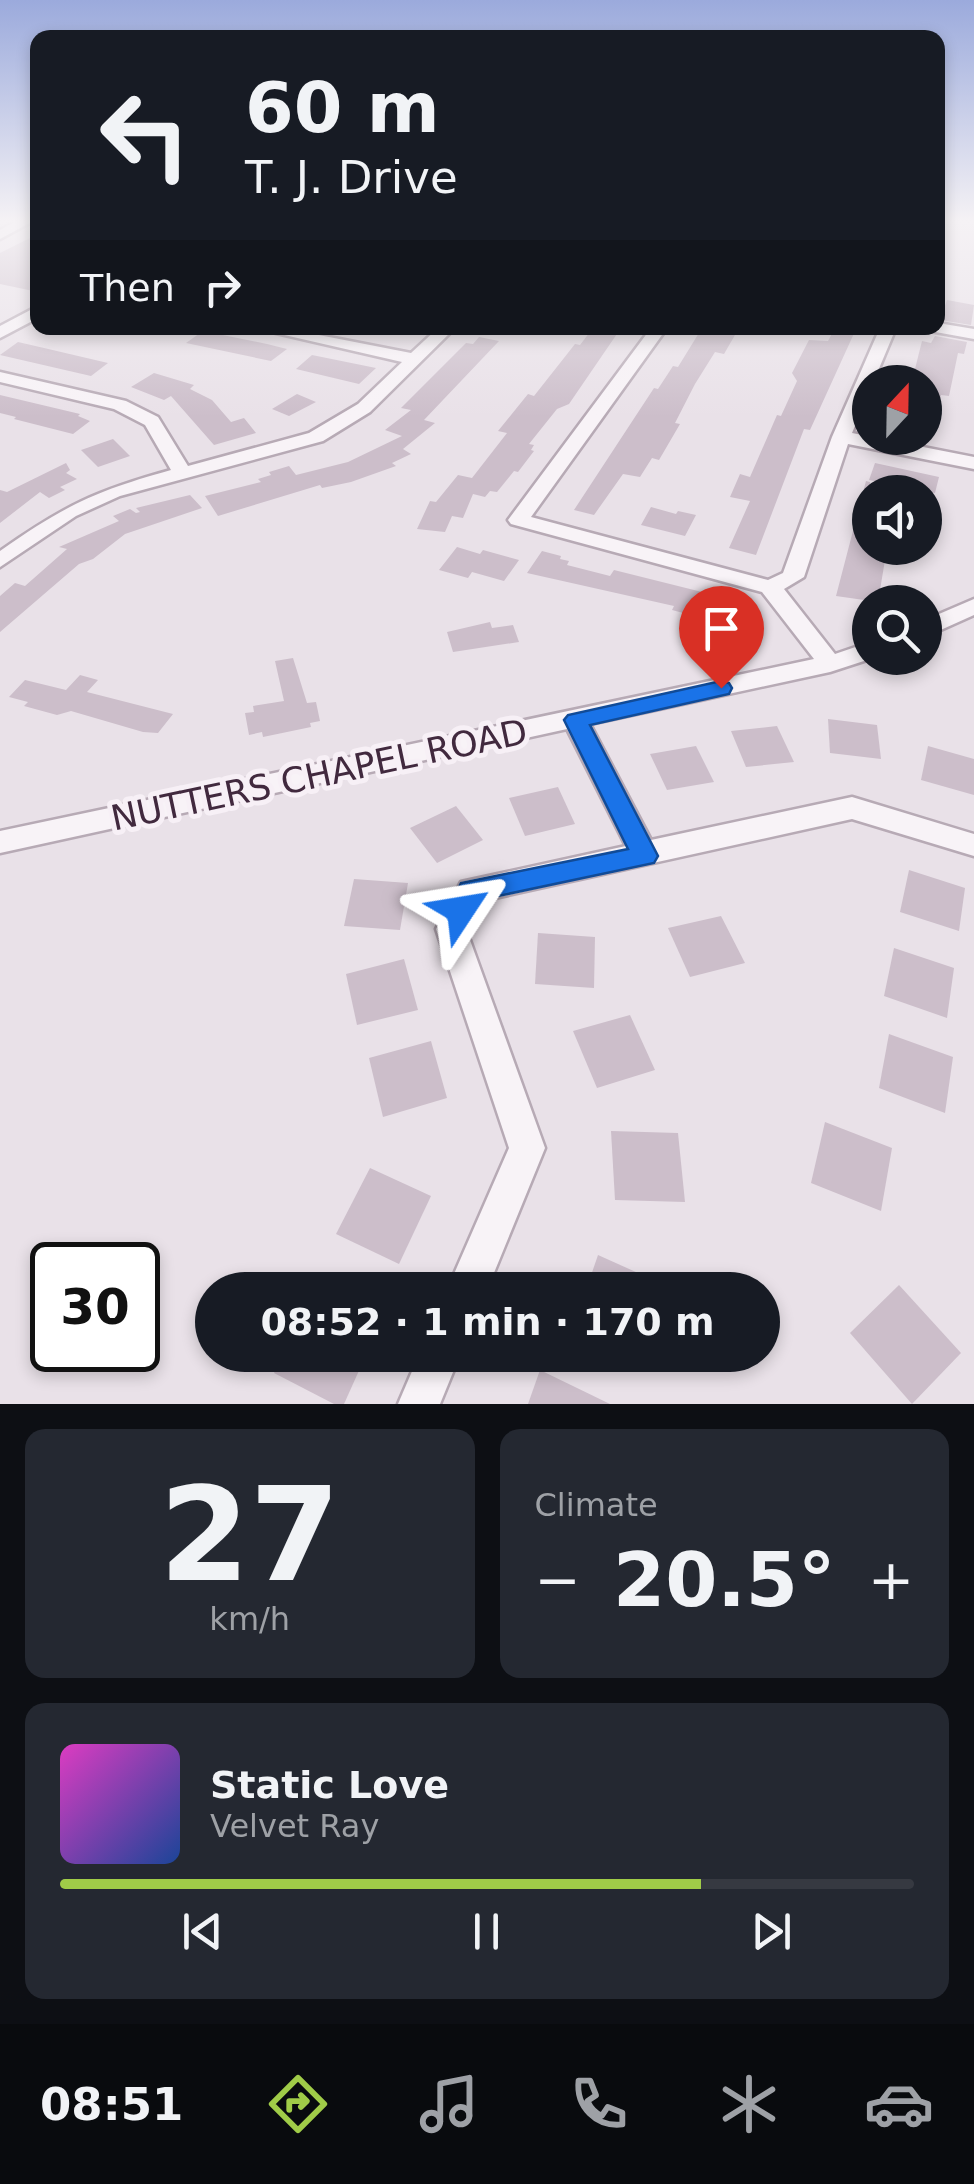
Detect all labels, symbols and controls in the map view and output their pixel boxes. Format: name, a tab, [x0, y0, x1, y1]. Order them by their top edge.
text: 60 m	[245, 67, 440, 149]
icon: left	[80, 70, 210, 200]
text: T. J. Drive	[245, 151, 458, 204]
icon: right	[195, 260, 250, 315]
text: Then	[80, 266, 175, 310]
north arrow	[852, 365, 942, 455]
map controls	[852, 365, 942, 675]
button: sound	[852, 475, 942, 565]
button: search	[852, 585, 942, 675]
pin	[679, 586, 764, 689]
icon: arrive	[694, 601, 749, 656]
street label: NUTTERS CHAPEL ROAD	[107, 711, 531, 839]
position arrow	[409, 858, 513, 962]
speed limit sign: 30	[30, 1242, 160, 1372]
text: 08:52 · 1 min · 170 m	[260, 1300, 715, 1344]
text: 27	[159, 1459, 340, 1611]
text: Climate	[535, 1486, 658, 1524]
text: 20.5°	[613, 1536, 836, 1624]
text: −	[535, 1548, 581, 1612]
text: +	[868, 1548, 914, 1612]
text: km/h	[209, 1600, 290, 1638]
text: Static Love	[210, 1763, 449, 1807]
text: Velvet Ray	[210, 1807, 379, 1845]
icon: previous	[175, 1904, 230, 1959]
icon: pause	[459, 1904, 514, 1959]
icon: next	[744, 1904, 799, 1959]
icon: directions	[263, 2069, 333, 2139]
icon: music	[414, 2069, 484, 2139]
icon: phone	[564, 2069, 634, 2139]
icon: climate	[714, 2069, 784, 2139]
icon: car	[864, 2069, 934, 2139]
text: 08:51	[40, 2078, 183, 2131]

